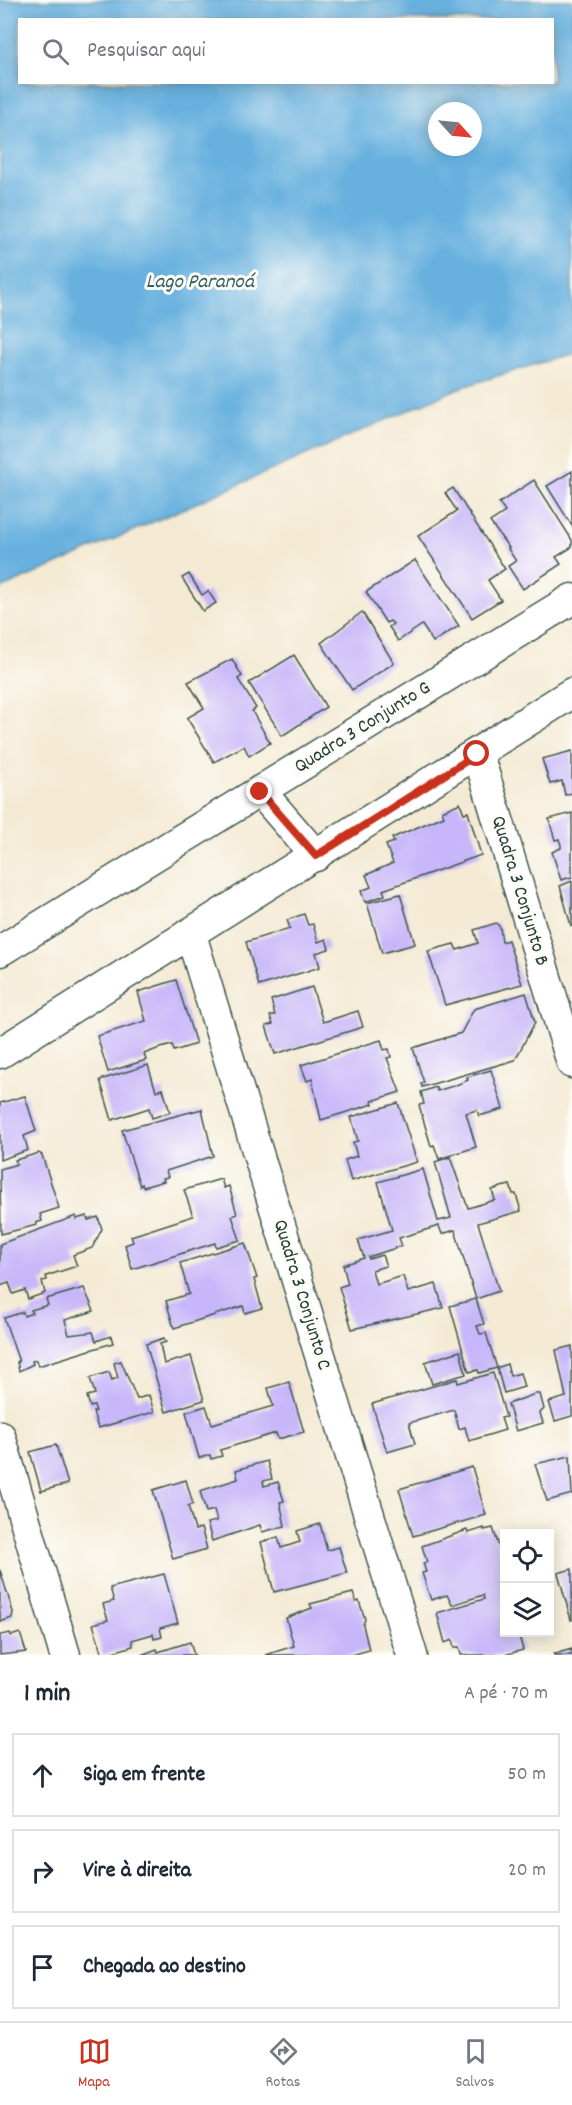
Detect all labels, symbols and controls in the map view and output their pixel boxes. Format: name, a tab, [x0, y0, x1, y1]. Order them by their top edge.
search box	[18, 18, 554, 84]
icon: search	[39, 35, 72, 68]
text: Pesquisar aqui	[87, 36, 206, 67]
north arrow	[428, 102, 482, 156]
water label: Lago Paranoá	[146, 268, 257, 298]
street label: Quadra 3 Conjunto G	[289, 675, 437, 781]
route start	[463, 740, 489, 766]
route end	[246, 778, 272, 804]
street label: Quadra 3 Conjunto B	[483, 813, 555, 969]
street label: Quadra 3 Conjunto C	[265, 1216, 337, 1374]
map controls	[500, 1529, 554, 1637]
button: locate	[500, 1529, 554, 1583]
button: layers	[500, 1583, 554, 1637]
text: 1 min	[24, 1676, 70, 1713]
text: A pé · 70 m	[464, 1680, 548, 1708]
icon: ahead	[26, 1759, 59, 1792]
text: Siga em frente	[83, 1760, 205, 1791]
text: 50 m	[508, 1761, 546, 1789]
icon: right	[26, 1855, 59, 1888]
text: Vire à direita	[83, 1856, 191, 1887]
text: 20 m	[508, 1857, 546, 1885]
icon: arrive	[26, 1951, 59, 1984]
text: Chegada ao destino	[83, 1952, 246, 1983]
tab: Mapa	[78, 2035, 111, 2094]
tab: Rotas	[266, 2035, 301, 2094]
tab: Salvos	[456, 2035, 494, 2094]

